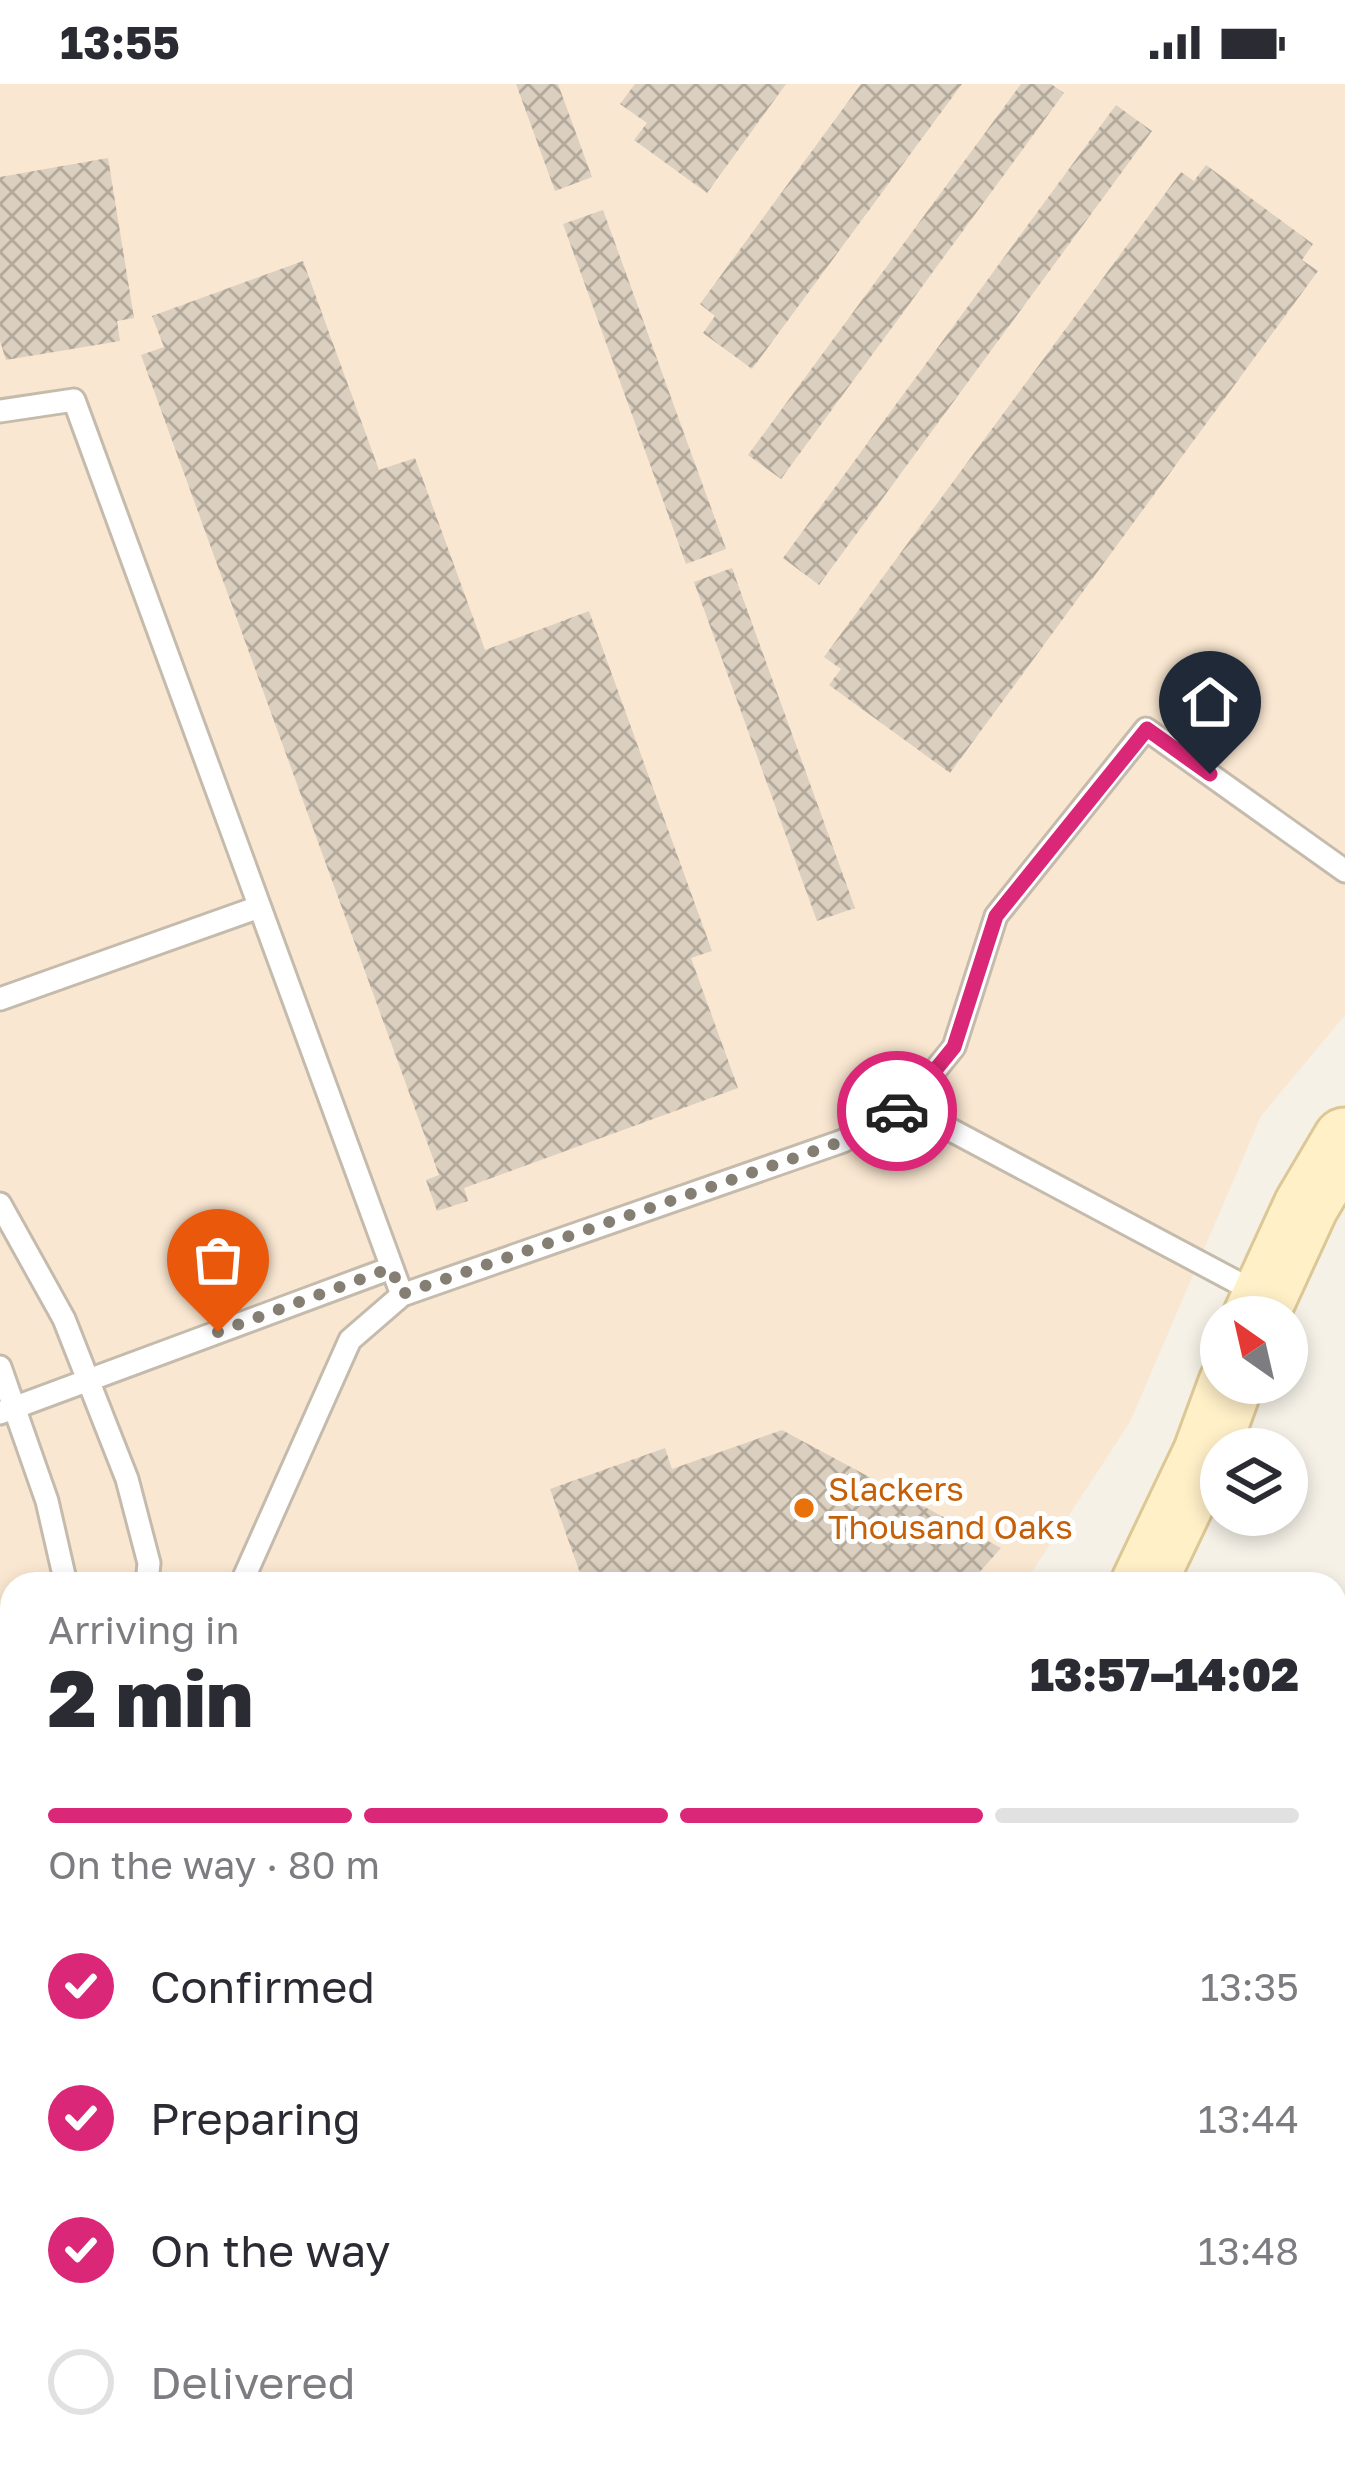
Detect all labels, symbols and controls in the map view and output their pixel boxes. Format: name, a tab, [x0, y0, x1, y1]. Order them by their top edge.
text: 13:55	[60, 15, 180, 69]
pin	[1159, 651, 1261, 774]
icon: home	[1177, 669, 1243, 735]
courier	[837, 1051, 957, 1171]
icon: car	[864, 1078, 930, 1144]
pin	[167, 1209, 269, 1332]
icon: bag	[185, 1227, 251, 1293]
north arrow	[1200, 1296, 1308, 1404]
map controls	[1200, 1296, 1308, 1536]
button: layers	[1200, 1428, 1308, 1536]
place label: Slackers Thousand Oaks	[828, 1469, 1073, 1546]
marker: Slackers Thousand Oaks	[791, 1495, 817, 1521]
text: Arriving in	[48, 1606, 239, 1653]
text: 13:57–14:02	[1030, 1647, 1299, 1701]
text: 2 min	[48, 1651, 253, 1744]
text: On the way · 80 m	[48, 1841, 380, 1888]
icon: check	[48, 1953, 114, 2019]
text: Confirmed	[150, 1959, 375, 2013]
text: 13:35	[1200, 1963, 1299, 2010]
icon: check	[48, 2085, 114, 2151]
text: Preparing	[150, 2091, 361, 2145]
text: 13:44	[1198, 2095, 1299, 2142]
icon: check	[48, 2217, 114, 2283]
text: On the way	[150, 2223, 391, 2277]
text: 13:48	[1198, 2227, 1299, 2274]
text: Delivered	[150, 2355, 355, 2409]

